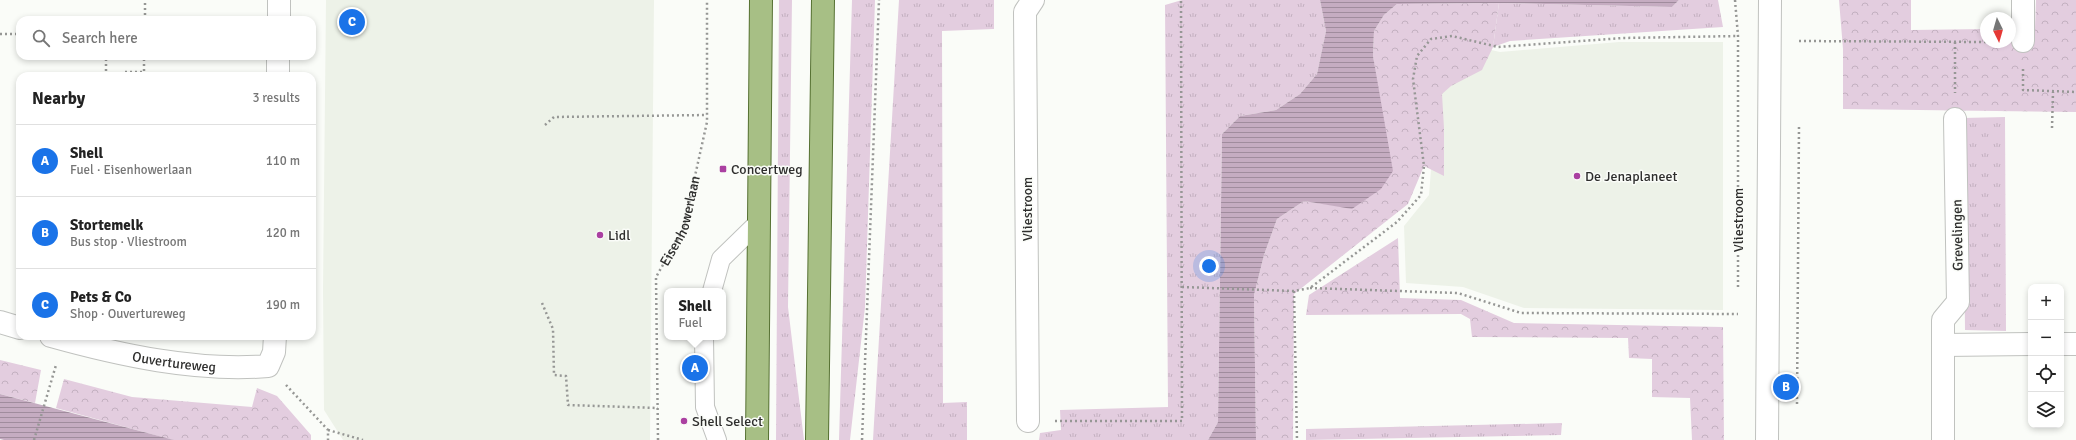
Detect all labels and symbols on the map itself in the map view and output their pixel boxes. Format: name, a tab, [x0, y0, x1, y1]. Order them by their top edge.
pin: C	[339, 7, 365, 37]
north arrow	[1980, 12, 2016, 48]
place label: Concertweg	[731, 161, 803, 178]
marker: Concertweg	[718, 164, 728, 174]
place label: De Jenaplaneet	[1585, 168, 1677, 185]
marker: De Jenaplaneet	[1572, 171, 1582, 181]
street label: Eisenhowerlaan	[656, 174, 704, 269]
street label: Vliestroom	[1019, 177, 1036, 241]
street label: Vliestroom	[1730, 188, 1747, 252]
street label: Grevelingen	[1948, 199, 1967, 271]
place label: Lidl	[608, 227, 630, 244]
marker: Lidl	[595, 230, 605, 240]
your location	[1199, 256, 1219, 276]
street label: Ouvertureweg	[131, 348, 216, 376]
pin: A	[682, 353, 708, 383]
pin: B	[1773, 372, 1799, 402]
place label: Shell Select	[692, 413, 763, 430]
marker: Shell Select	[679, 416, 689, 426]

